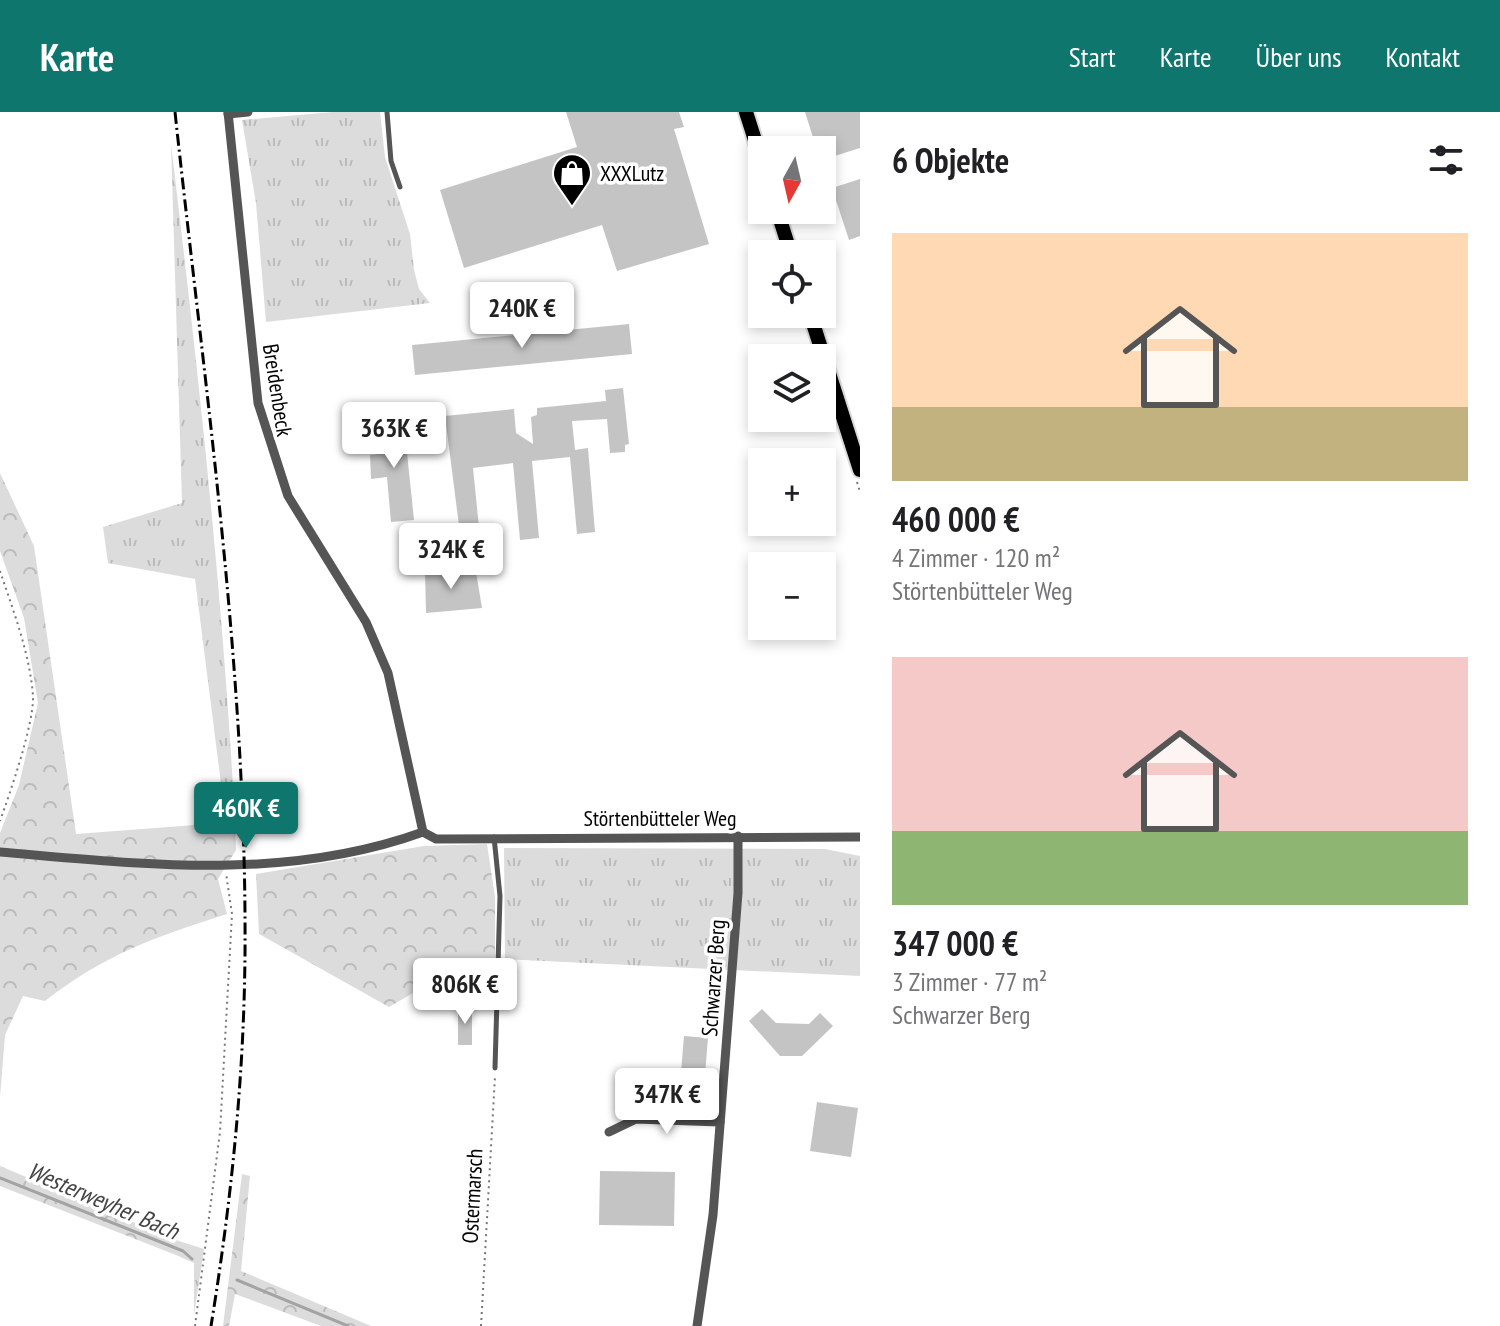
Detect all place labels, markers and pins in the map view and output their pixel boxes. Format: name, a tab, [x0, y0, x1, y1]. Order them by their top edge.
shop icon: XXXLutz	[551, 152, 593, 207]
place label: XXXLutz	[600, 159, 664, 187]
pin: 240K €	[457, 282, 587, 350]
pin: 363K €	[329, 402, 459, 470]
pin: 324K €	[386, 523, 516, 591]
pin: 460K €	[181, 782, 311, 850]
pin: 806K €	[400, 958, 530, 1026]
pin: 347K €	[602, 1068, 732, 1136]

